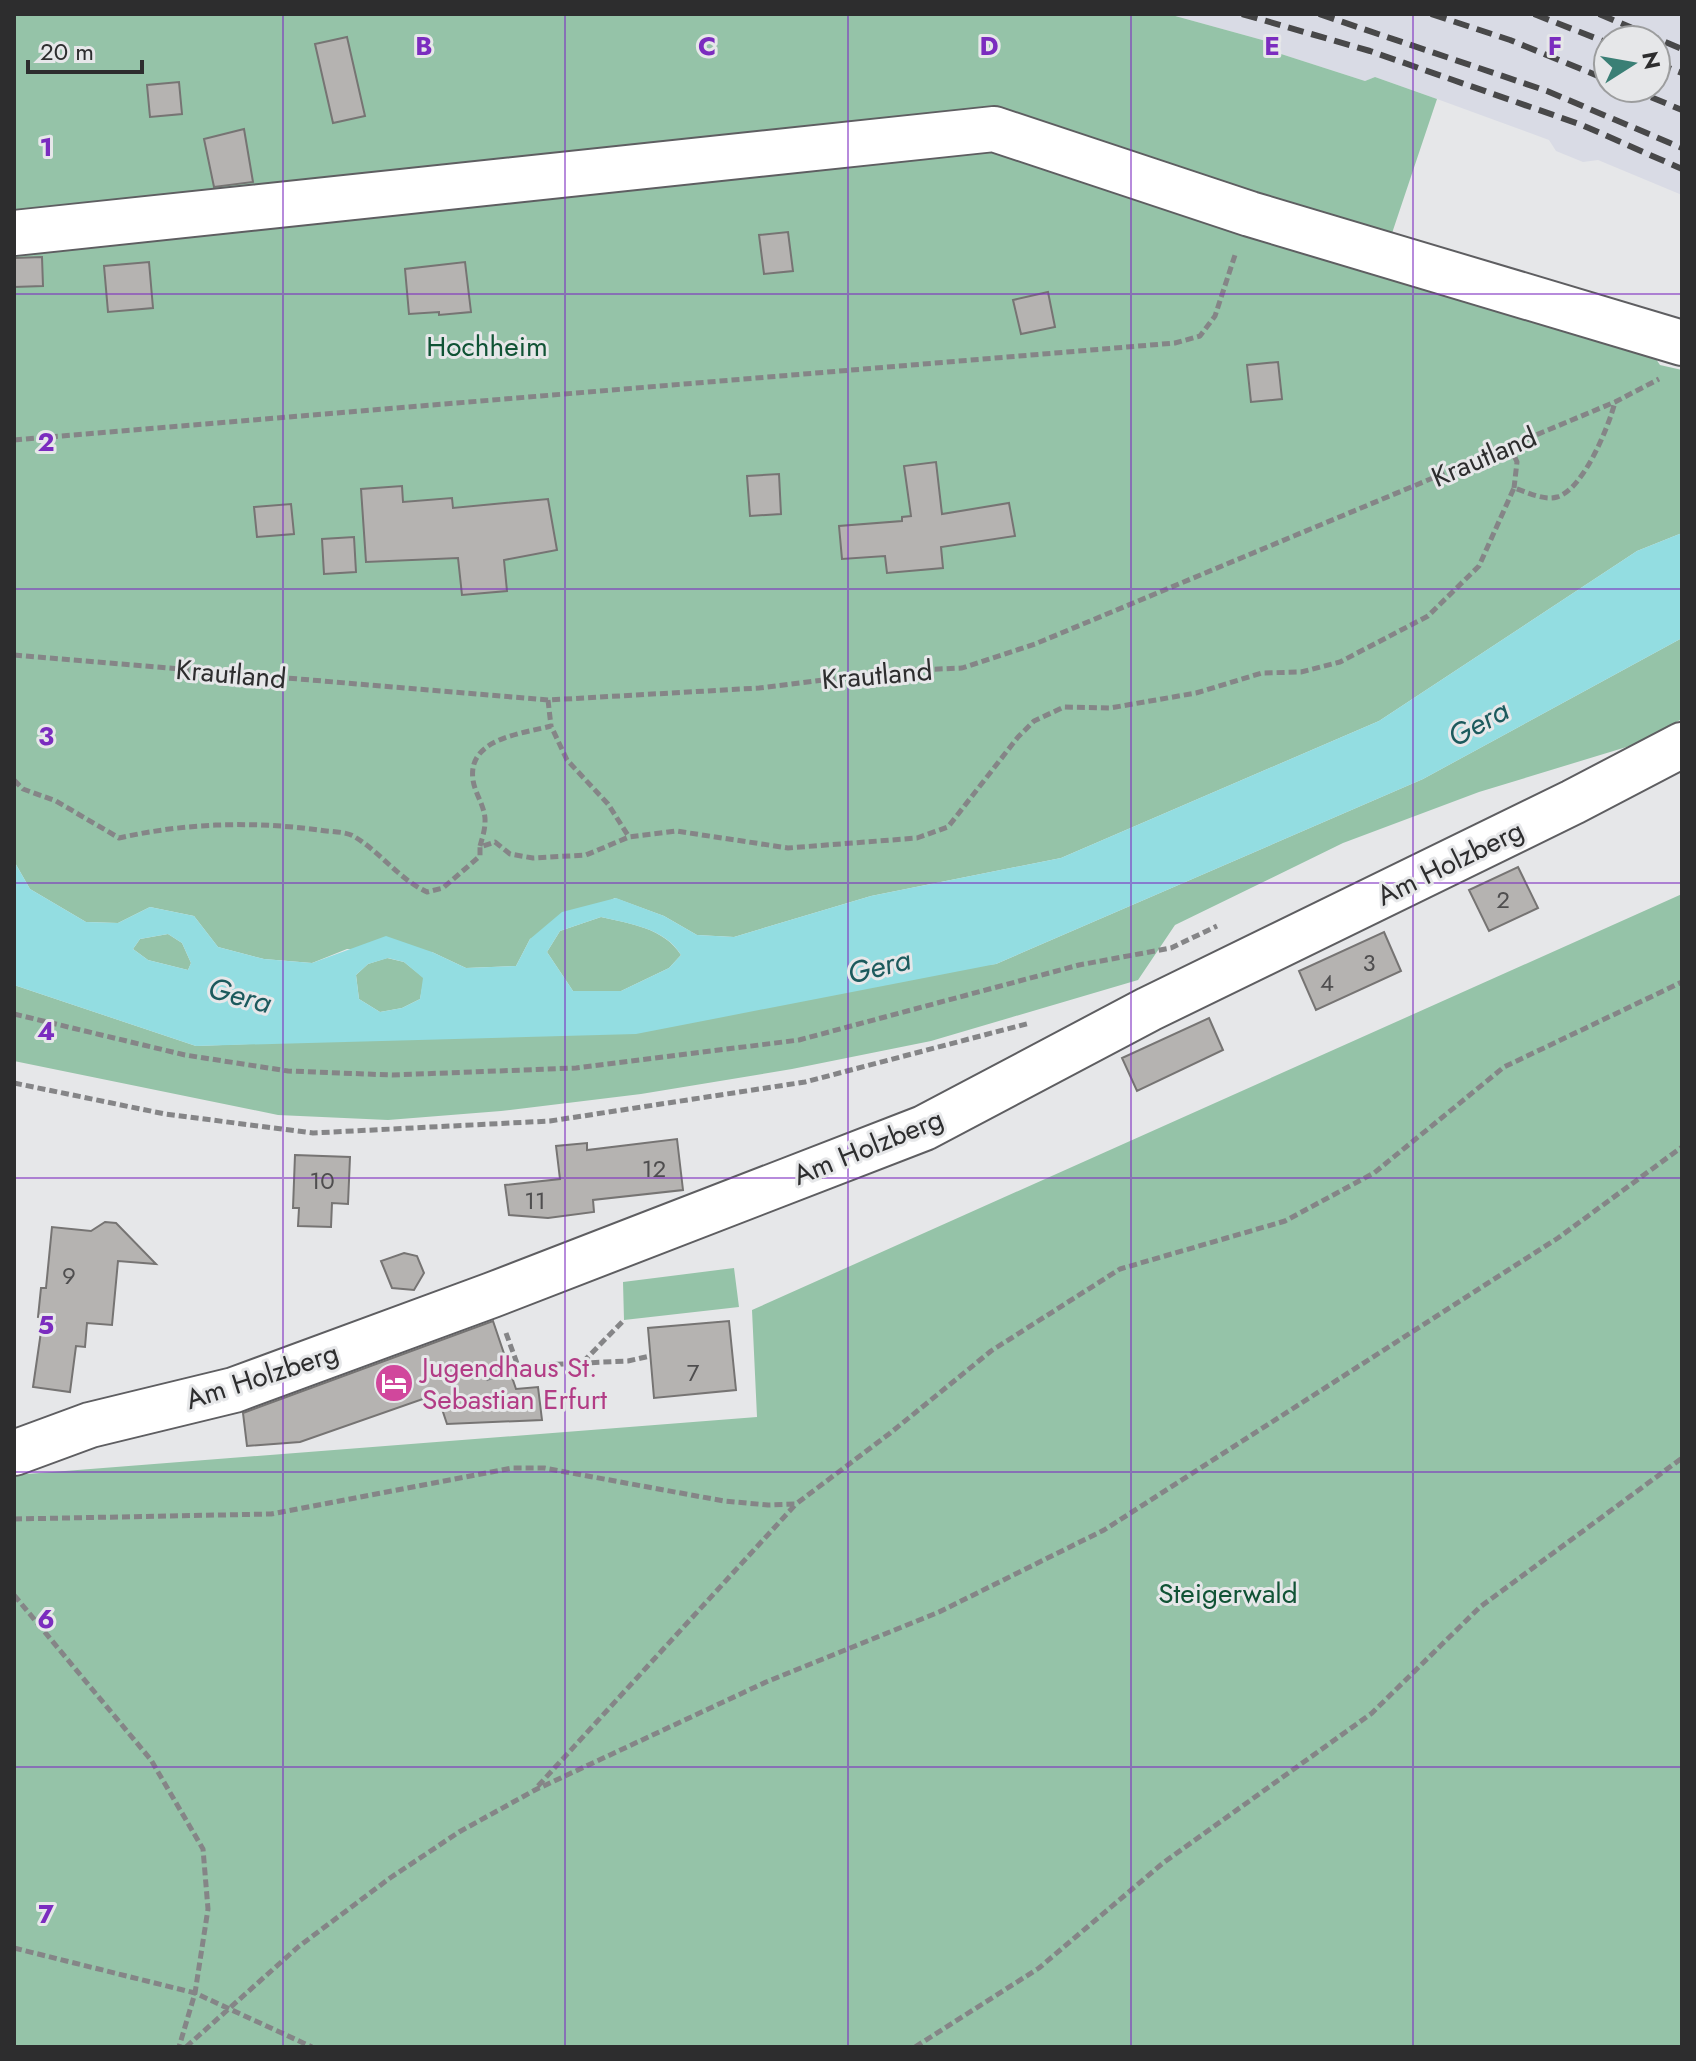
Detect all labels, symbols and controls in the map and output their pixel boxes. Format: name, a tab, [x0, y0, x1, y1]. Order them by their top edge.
scale bar	[28, 24, 142, 74]
north arrow	[1592, 24, 1672, 104]
text: B	[415, 27, 433, 65]
text: C	[698, 27, 716, 65]
text: D	[979, 27, 999, 65]
text: E	[1264, 27, 1280, 65]
text: F	[1548, 27, 1562, 65]
text: 20 m	[40, 34, 94, 69]
text: N	[1634, 49, 1669, 72]
text: 1	[39, 128, 53, 166]
park label: Hochheim	[426, 326, 548, 367]
street label: Krautland	[1425, 416, 1543, 498]
text: 2	[37, 423, 55, 461]
street label: Krautland	[174, 649, 288, 699]
street label: Krautland	[820, 650, 934, 700]
water label: Gera	[1440, 688, 1517, 757]
text: 3	[38, 717, 54, 755]
street label: Am Holzberg	[1370, 810, 1530, 916]
house number: 2	[1496, 882, 1510, 917]
water label: Gera	[843, 937, 916, 995]
house number: 3	[1362, 945, 1376, 980]
house number: 4	[1320, 965, 1334, 1000]
water label: Gera	[203, 966, 277, 1024]
text: 4	[37, 1012, 55, 1050]
street label: Am Holzberg	[787, 1098, 949, 1196]
house number: 12	[642, 1151, 666, 1186]
house number: 10	[309, 1163, 335, 1198]
house number: 11	[524, 1183, 546, 1218]
house number: 9	[62, 1258, 76, 1293]
text: 5	[38, 1306, 54, 1344]
street label: Am Holzberg	[180, 1332, 344, 1420]
place label: Jugendhaus St. Sebastian Erfurt	[418, 1347, 607, 1420]
house number: 7	[687, 1355, 700, 1390]
hotel icon: Jugendhaus St. Sebastian Erfurt	[373, 1362, 415, 1404]
park label: Steigerwald	[1158, 1573, 1298, 1614]
text: 6	[37, 1600, 55, 1638]
text: 7	[38, 1895, 54, 1933]

